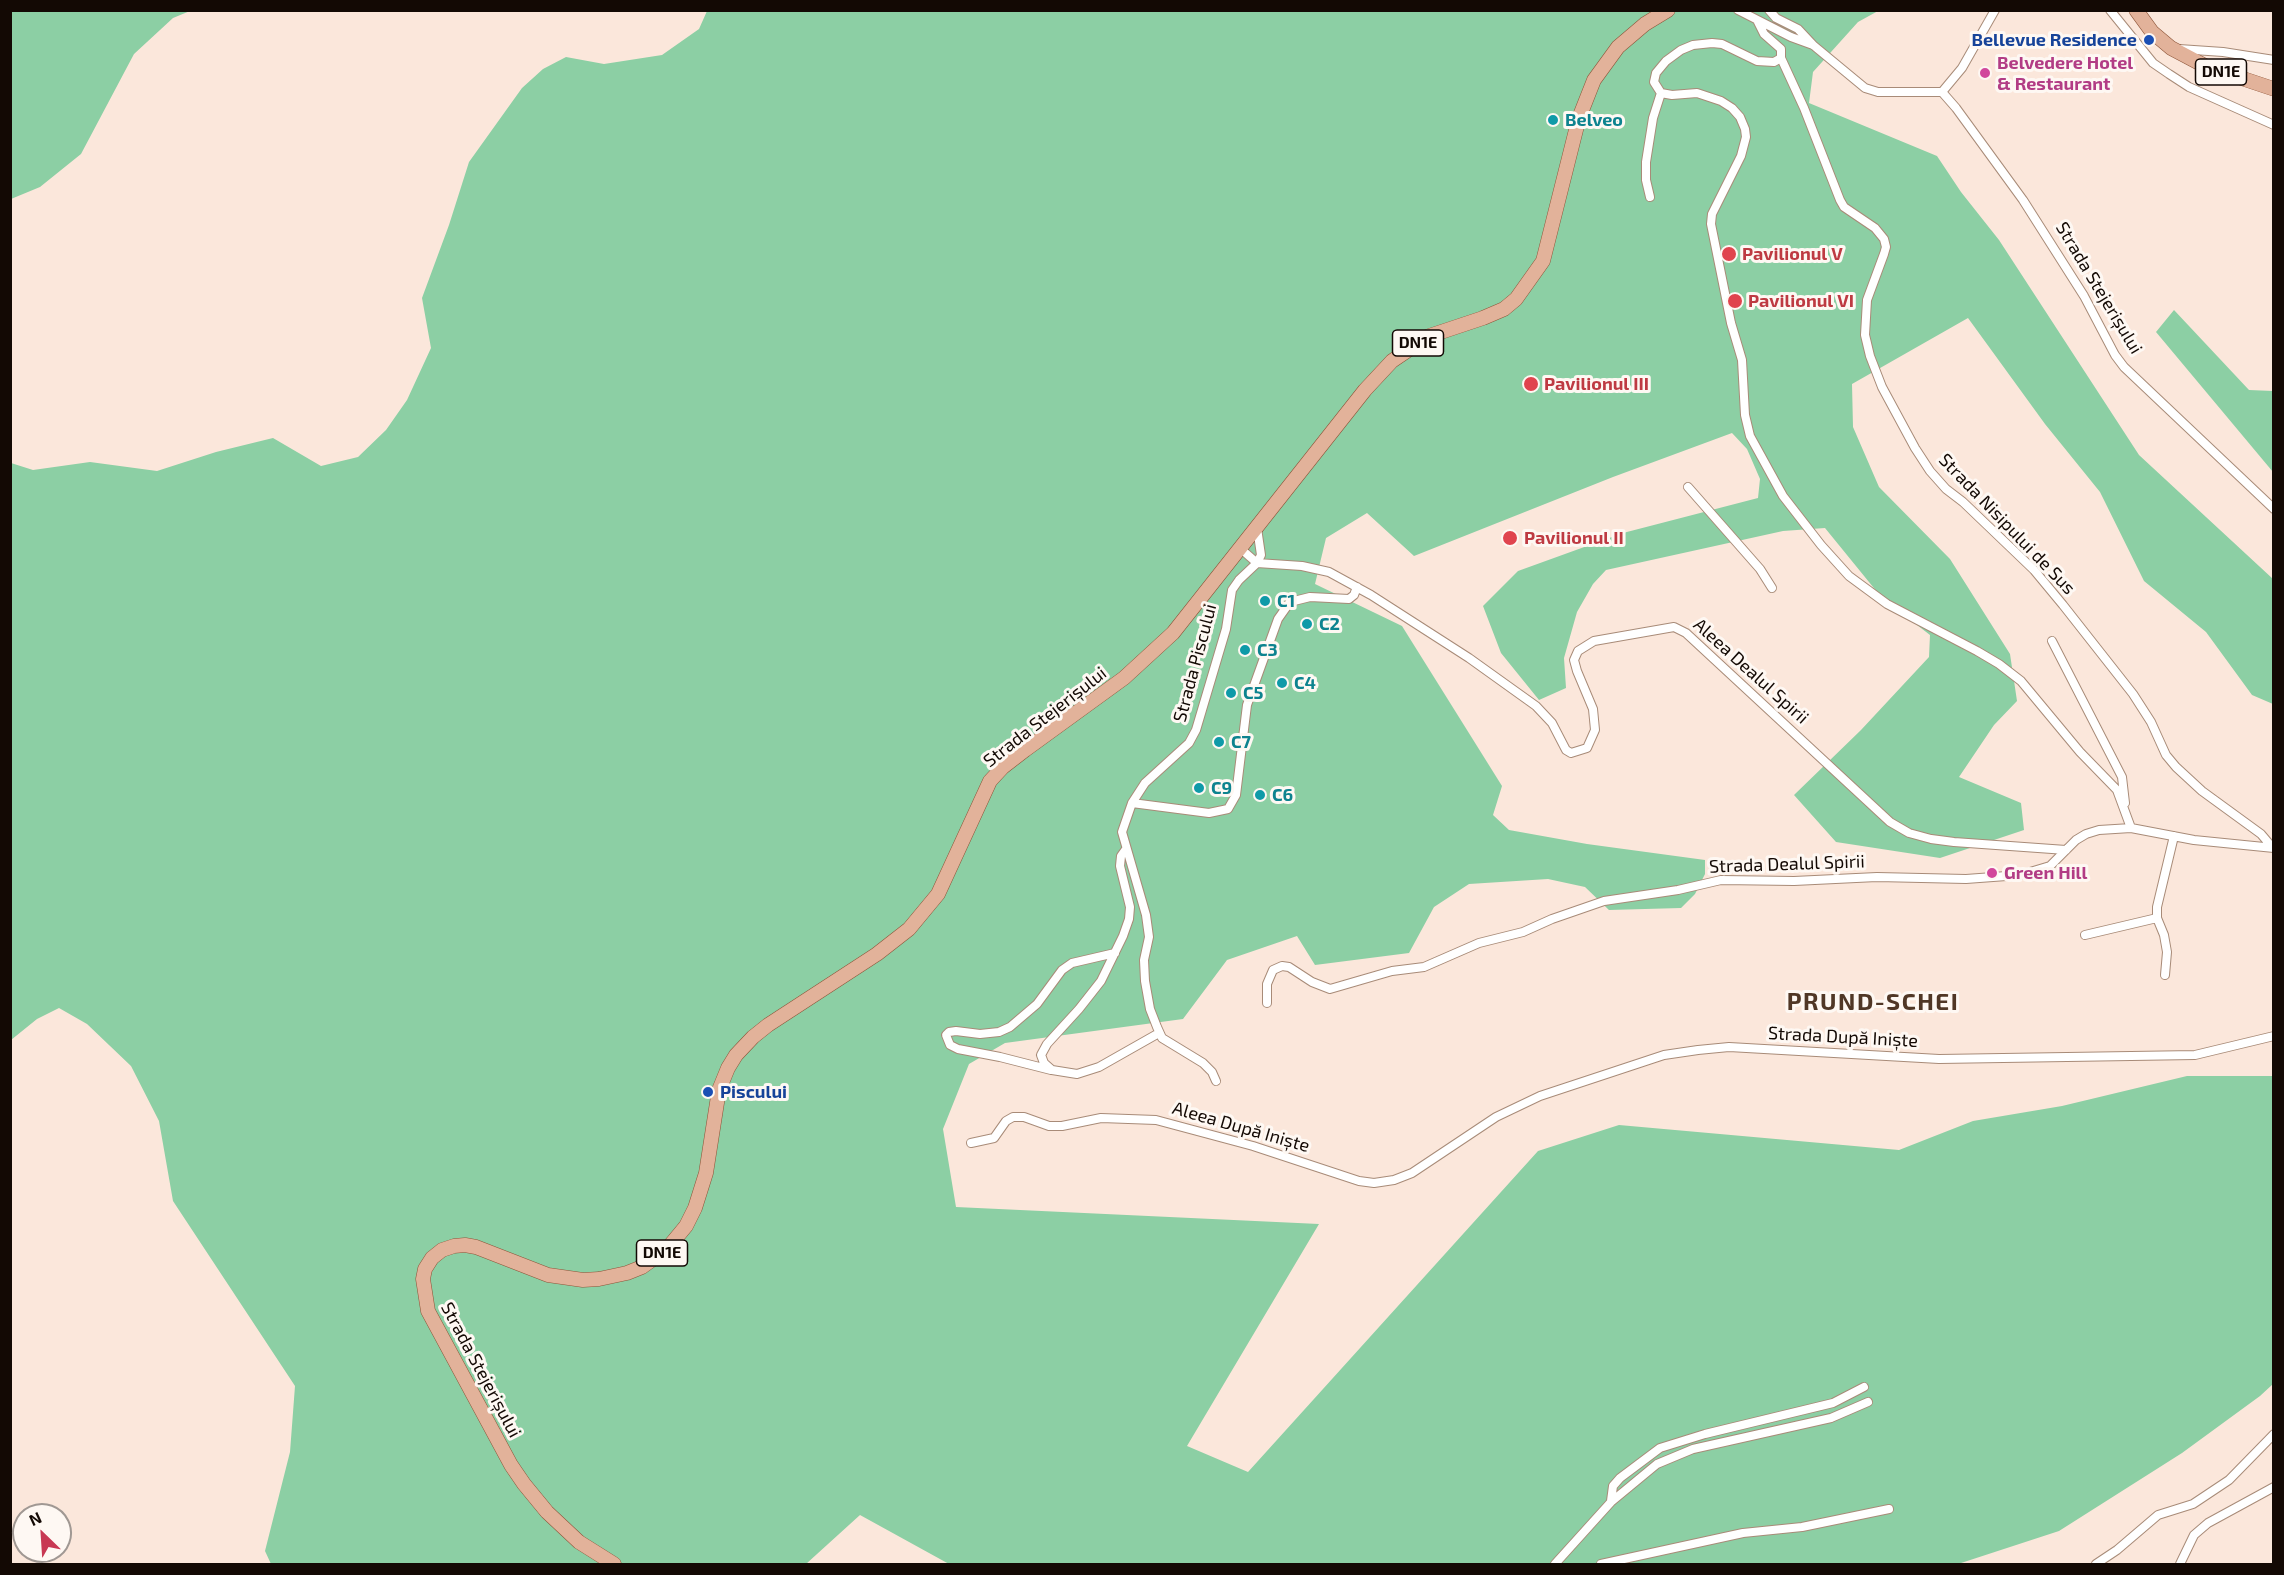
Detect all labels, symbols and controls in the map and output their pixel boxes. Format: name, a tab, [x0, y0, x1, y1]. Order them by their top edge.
place label: Bellevue Residence	[1971, 29, 2137, 51]
marker: Bellevue Residence	[2142, 33, 2156, 47]
place label: Belvedere Hotel & Restaurant	[1997, 52, 2133, 94]
road number: DN1E	[2196, 59, 2246, 85]
marker: Belvedere Hotel & Restaurant	[1978, 66, 1992, 80]
place label: Belveo	[1565, 109, 1623, 131]
marker: Belveo	[1546, 113, 1560, 127]
street label: Strada Stejerișului	[2051, 218, 2147, 358]
place label: Pavilionul V	[1742, 243, 1843, 265]
marker: Pavilionul V	[1720, 245, 1738, 263]
place label: Pavilionul VI	[1748, 290, 1854, 312]
marker: Pavilionul VI	[1726, 292, 1744, 310]
road number: DN1E	[1392, 330, 1444, 356]
place label: Pavilionul III	[1544, 373, 1649, 395]
marker: Pavilionul III	[1522, 375, 1540, 393]
street label: Strada Nisipului de Sus	[1934, 449, 2080, 599]
place label: Pavilionul II	[1524, 527, 1624, 549]
marker: Pavilionul II	[1501, 529, 1519, 547]
place label: C1	[1277, 590, 1295, 612]
marker: C1	[1258, 594, 1272, 608]
street label: Strada Piscului	[1169, 602, 1221, 724]
place label: C2	[1319, 613, 1340, 635]
street label: Aleea Dealul Spirii	[1689, 614, 1813, 728]
marker: C2	[1300, 617, 1314, 631]
place label: C3	[1257, 639, 1278, 661]
marker: C3	[1238, 643, 1252, 657]
street label: Strada Stejerișului	[979, 662, 1111, 772]
place label: C4	[1294, 672, 1316, 694]
marker: C4	[1275, 676, 1289, 690]
place label: C5	[1243, 682, 1264, 704]
marker: C5	[1224, 686, 1238, 700]
place label: C7	[1231, 731, 1251, 753]
marker: C7	[1212, 735, 1226, 749]
place label: C9	[1211, 777, 1232, 799]
marker: C9	[1192, 781, 1206, 795]
place label: C6	[1272, 784, 1293, 806]
marker: C6	[1253, 788, 1267, 802]
street label: Strada Dealul Spirii	[1709, 850, 1865, 878]
place label: Green Hill	[2004, 862, 2087, 884]
marker: Green Hill	[1985, 866, 1999, 880]
district label: PRUND-SCHEI	[1787, 988, 1959, 1016]
street label: Strada După Iniște	[1768, 1022, 1918, 1052]
place label: Piscului	[720, 1081, 787, 1103]
marker: Piscului	[701, 1085, 715, 1099]
street label: Aleea După Iniște	[1170, 1097, 1312, 1157]
road number: DN1E	[636, 1240, 688, 1266]
street label: Strada Stejerișului	[436, 1299, 526, 1441]
north arrow	[12, 1503, 72, 1563]
text: N	[26, 1507, 44, 1529]

